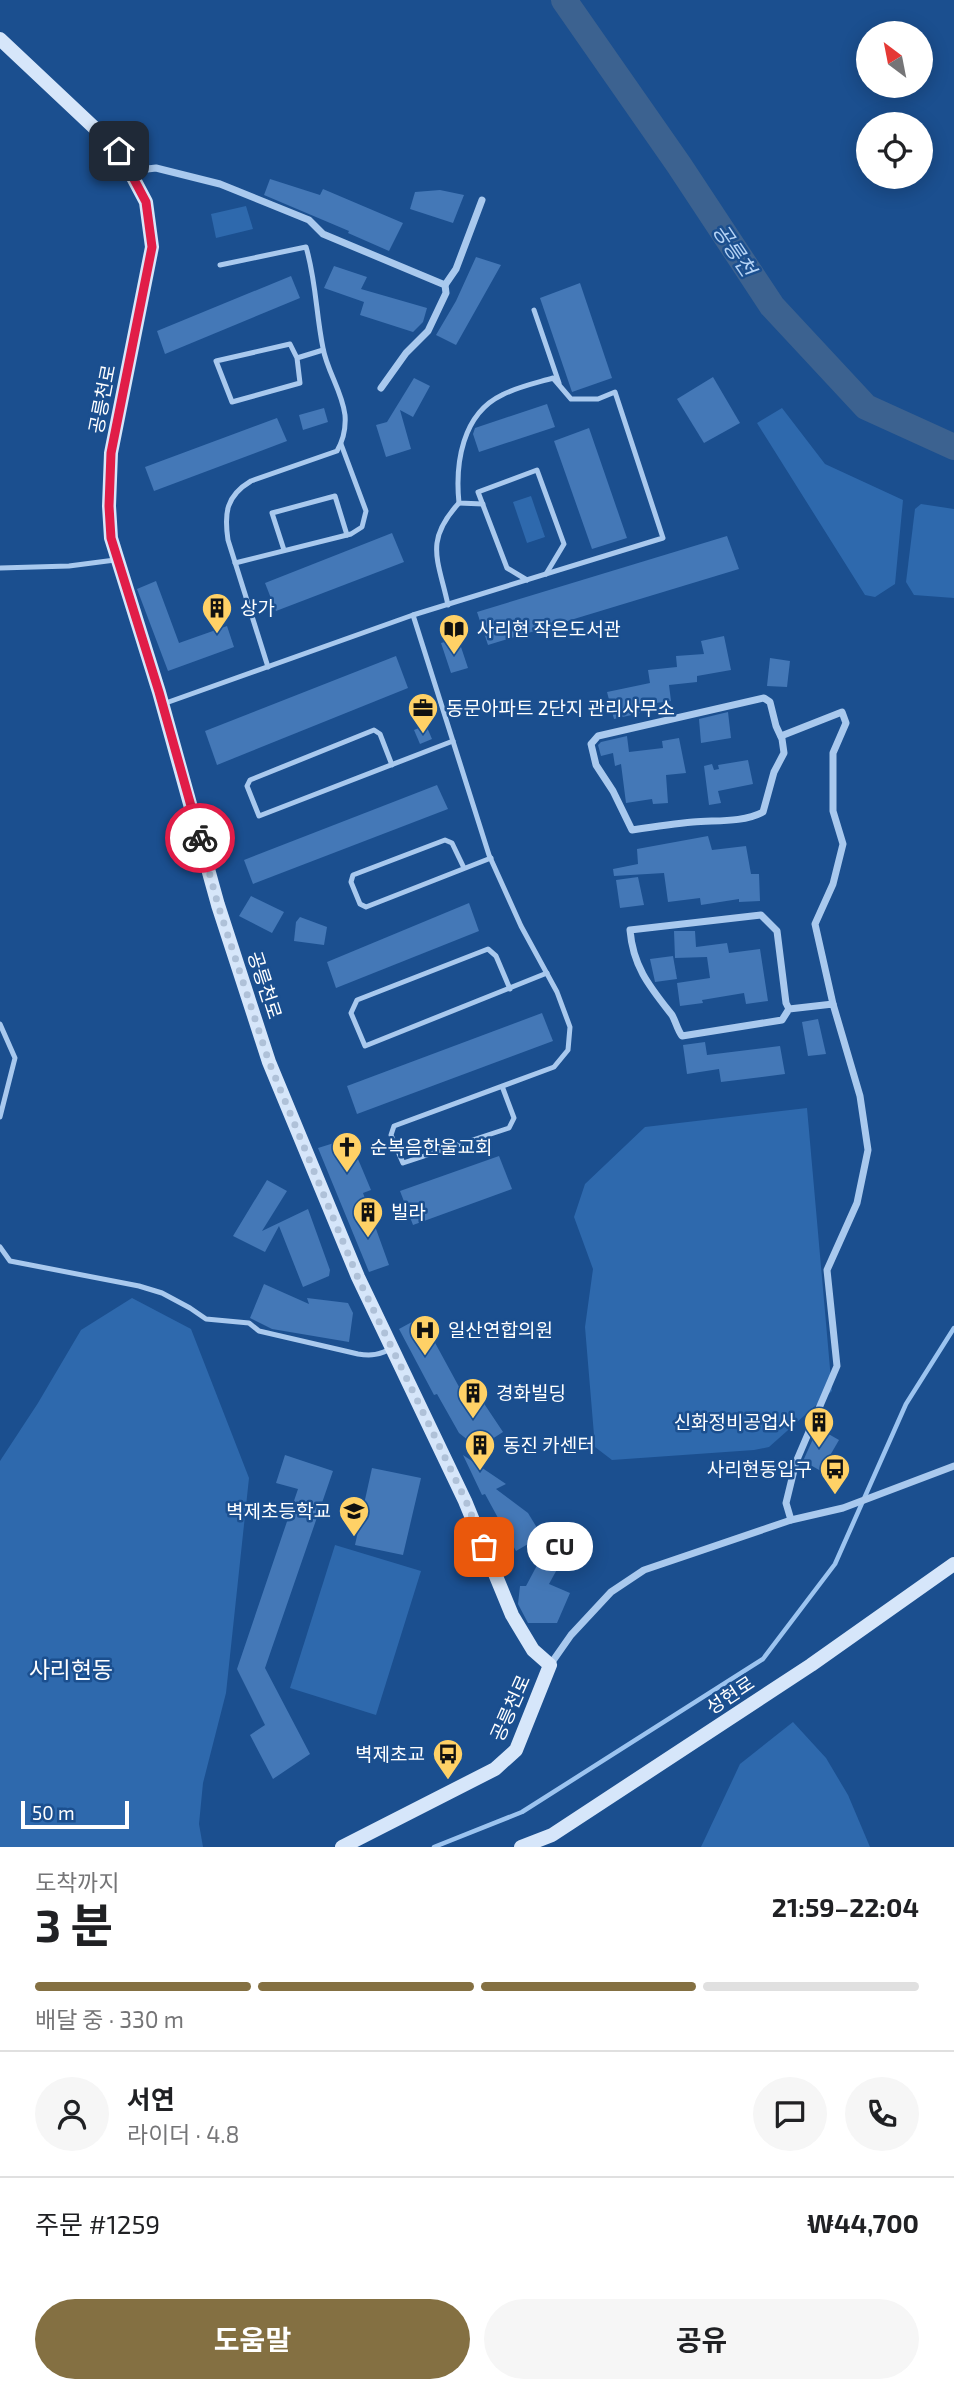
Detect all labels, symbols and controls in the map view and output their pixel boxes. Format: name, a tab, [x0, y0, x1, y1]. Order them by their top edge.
north arrow	[856, 21, 933, 98]
map controls	[856, 21, 933, 189]
button: locate	[856, 112, 933, 189]
pin	[89, 121, 149, 181]
icon: home	[100, 132, 138, 170]
water label: 공릉천	[709, 218, 763, 282]
street label: 공릉천로	[84, 362, 119, 435]
building icon: 상가	[200, 591, 234, 635]
place label: 상가	[240, 596, 275, 619]
library icon: 사리현 작은도서관	[437, 612, 471, 656]
place label: 사리현 작은도서관	[477, 617, 621, 640]
office icon: 동문아파트 2단지 관리사무소	[406, 691, 440, 735]
place label: 동문아파트 2단지 관리사무소	[446, 696, 675, 719]
courier	[165, 803, 235, 873]
icon: bike	[181, 819, 219, 857]
street label: 공릉천로	[244, 948, 287, 1022]
church icon: 순복음한울교회	[330, 1130, 364, 1174]
place label: 순복음한울교회	[370, 1135, 492, 1158]
building icon: 빌라	[351, 1195, 385, 1239]
place label: 빌라	[391, 1200, 426, 1223]
hospital icon: 일산연합의원	[408, 1313, 442, 1357]
place label: 일산연합의원	[448, 1318, 553, 1341]
building icon: 경화빌딩	[456, 1376, 490, 1420]
place label: 경화빌딩	[496, 1381, 566, 1404]
building icon: 신화정비공업사	[802, 1405, 836, 1449]
place label: 신화정비공업사	[674, 1410, 796, 1433]
building icon: 동진 카센터	[463, 1428, 497, 1472]
place label: 동진 카센터	[503, 1433, 595, 1456]
bus stop icon: 사리현동입구	[818, 1452, 852, 1496]
place label: 사리현동입구	[707, 1457, 812, 1480]
school or university icon: 벽제초등학교	[337, 1494, 371, 1538]
place label: 벽제초등학교	[226, 1499, 331, 1522]
pin	[454, 1517, 514, 1577]
callout: CU	[526, 1522, 592, 1572]
icon: bag	[465, 1528, 503, 1566]
text: CU	[545, 1532, 575, 1560]
district label: 사리현동	[29, 1655, 113, 1683]
street label: 공릉천로	[485, 1671, 534, 1744]
street label: 성현로	[701, 1671, 758, 1719]
bus stop icon: 벽제초교	[431, 1737, 465, 1781]
place label: 벽제초교	[355, 1742, 425, 1765]
scale bar	[21, 1798, 130, 1830]
text: 50 m	[32, 1801, 75, 1824]
text: 도착까지	[35, 1868, 120, 1896]
text: 21:59–22:04	[772, 1891, 919, 1922]
text: 3 분	[35, 1896, 113, 1951]
text: 배달 중 · 330 m	[35, 2005, 184, 2033]
button: person	[35, 2077, 109, 2151]
button: chat	[753, 2077, 827, 2151]
button: phone	[845, 2077, 919, 2151]
text: 서연	[127, 2083, 175, 2114]
text: 라이더 · 4.8	[127, 2120, 240, 2148]
text: ₩44,700	[807, 2207, 919, 2238]
text: 주문 #1259	[35, 2208, 160, 2239]
button: 도움말	[35, 2299, 470, 2379]
button: 공유	[484, 2299, 919, 2379]

